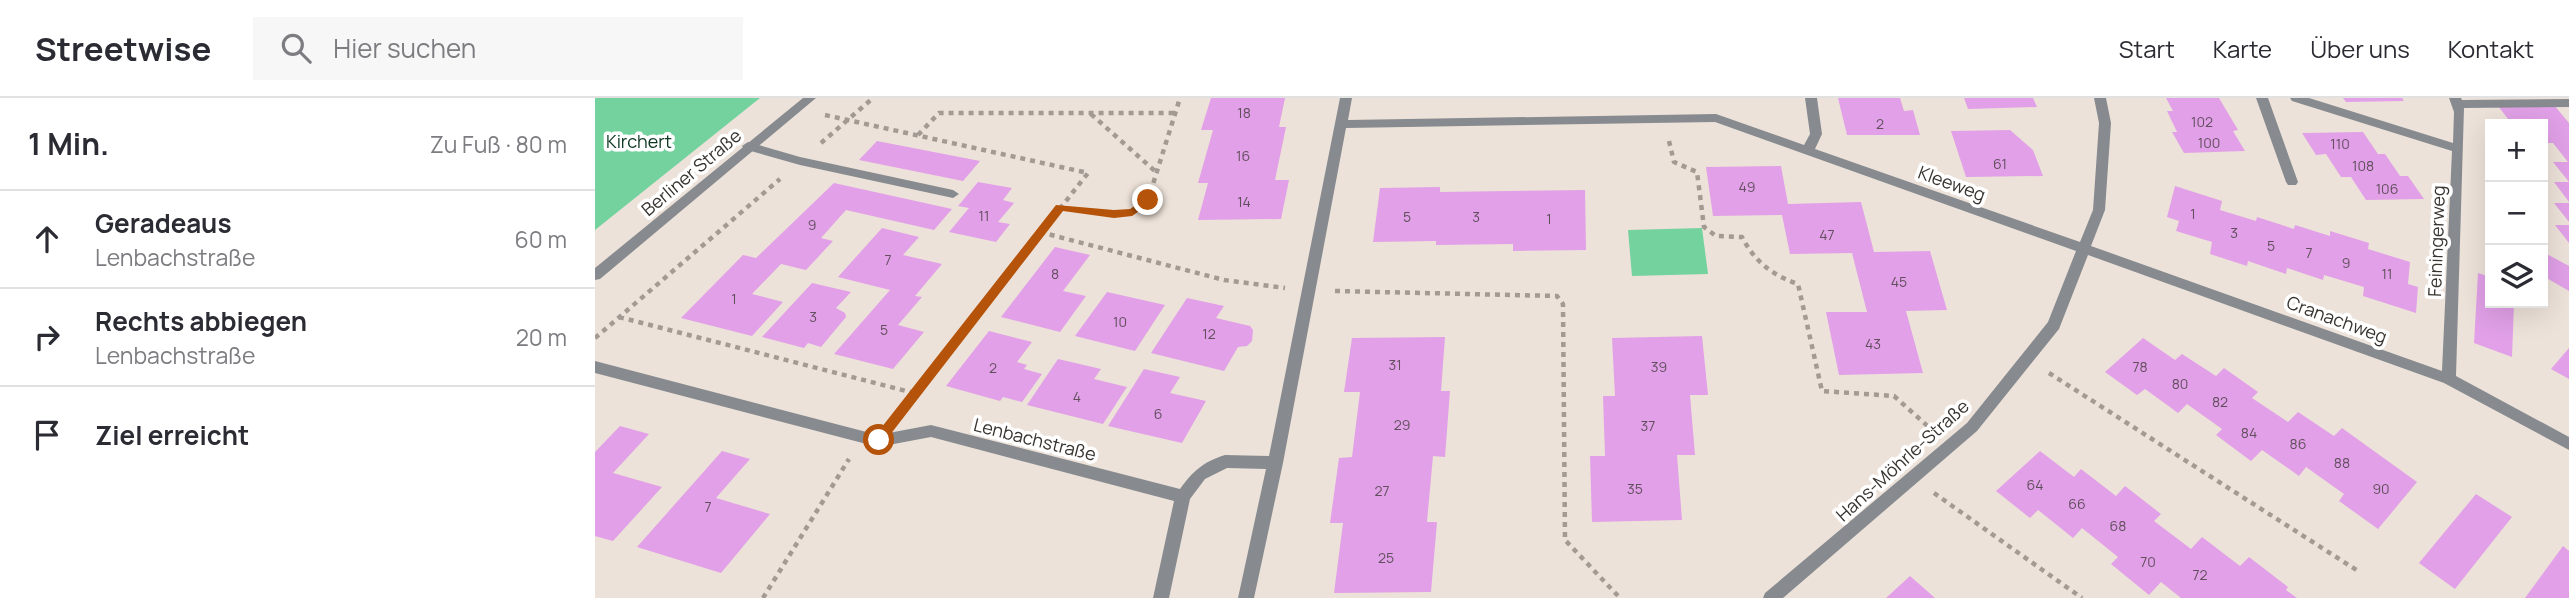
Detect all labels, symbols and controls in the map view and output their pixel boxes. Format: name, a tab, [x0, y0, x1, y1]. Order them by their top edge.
search box	[253, 17, 743, 80]
text: Streetwise	[35, 26, 211, 71]
icon: search	[277, 29, 315, 67]
text: Hier suchen	[333, 30, 476, 66]
text: Start	[2119, 32, 2175, 65]
text: Karte	[2213, 32, 2272, 65]
text: Über uns	[2310, 32, 2410, 65]
text: Kontakt	[2448, 32, 2534, 65]
house number: 18	[1237, 103, 1251, 122]
house number: 102	[2191, 112, 2213, 131]
house number: 2	[1876, 114, 1884, 133]
map controls	[2485, 119, 2548, 308]
button: +	[2485, 119, 2548, 182]
text: 1 Min.	[28, 123, 109, 164]
street label: Berliner Straße	[636, 123, 746, 221]
text: Zu Fuß · 80 m	[430, 128, 567, 160]
park label: Kirchert	[606, 129, 672, 153]
house number: 100	[2198, 133, 2220, 152]
house number: 110	[2330, 134, 2350, 153]
house number: 16	[1236, 146, 1250, 165]
house number: 61	[1993, 154, 2007, 173]
house number: 108	[2352, 156, 2374, 175]
street label: Kleeweg	[1915, 160, 1989, 206]
house number: 49	[1739, 177, 1755, 196]
house number: 106	[2376, 179, 2398, 198]
button: −	[2485, 182, 2548, 245]
route end	[1132, 184, 1163, 215]
street label: Feiningerweg	[2422, 185, 2450, 297]
house number: 14	[1237, 192, 1251, 211]
house number: 1	[2190, 204, 2196, 223]
text: Geradeaus	[95, 205, 231, 241]
house number: 11	[979, 206, 989, 225]
house number: 5	[1403, 207, 1411, 226]
house number: 3	[1472, 207, 1480, 226]
house number: 1	[1546, 209, 1552, 228]
house number: 9	[808, 215, 816, 234]
icon: ahead	[28, 220, 66, 258]
text: 60 m	[515, 223, 567, 255]
house number: 3	[2230, 223, 2238, 242]
house number: 47	[1819, 225, 1835, 244]
house number: 5	[2267, 236, 2275, 255]
text: Lenbachstraße	[95, 241, 255, 273]
house number: 7	[2305, 243, 2313, 262]
button: layers	[2485, 245, 2548, 308]
house number: 7	[884, 250, 892, 269]
house number: 9	[2342, 253, 2350, 272]
house number: 8	[1051, 264, 1059, 283]
house number: 11	[2382, 264, 2392, 283]
house number: 45	[1891, 272, 1907, 291]
house number: 1	[731, 289, 737, 308]
street label: Cranachweg	[2284, 290, 2390, 348]
text: Rechts abbiegen	[95, 303, 307, 339]
house number: 3	[809, 307, 817, 326]
house number: 10	[1113, 312, 1127, 331]
icon: right	[28, 318, 66, 356]
house number: 5	[880, 320, 888, 339]
text: 20 m	[516, 321, 567, 353]
house number: 12	[1202, 324, 1216, 343]
house number: 43	[1865, 334, 1881, 353]
text: Lenbachstraße	[95, 339, 255, 371]
house number: 31	[1388, 355, 1402, 374]
house number: 39	[1651, 357, 1667, 376]
house number: 78	[2132, 357, 2148, 376]
house number: 2	[989, 358, 997, 377]
house number: 80	[2172, 374, 2188, 393]
house number: 4	[1073, 387, 1081, 406]
house number: 82	[2212, 392, 2228, 411]
street label: Hans-Möhrle-Straße	[1830, 394, 1974, 526]
house number: 6	[1154, 404, 1162, 423]
street label: Lenbachstraße	[971, 412, 1099, 466]
house number: 29	[1394, 415, 1410, 434]
icon: arrive	[28, 416, 66, 454]
house number: 37	[1641, 416, 1655, 435]
text: Ziel erreicht	[95, 417, 249, 453]
house number: 84	[2241, 423, 2257, 442]
route start	[863, 424, 894, 455]
house number: 86	[2290, 434, 2306, 453]
house number: 88	[2334, 453, 2350, 472]
house number: 64	[2027, 475, 2043, 494]
house number: 35	[1627, 479, 1643, 498]
house number: 90	[2372, 479, 2390, 498]
house number: 27	[1374, 481, 1390, 500]
house number: 66	[2068, 494, 2086, 513]
house number: 7	[704, 497, 712, 516]
house number: 68	[2110, 516, 2126, 535]
house number: 25	[1378, 548, 1394, 567]
house number: 70	[2140, 552, 2156, 571]
house number: 72	[2192, 565, 2208, 584]

